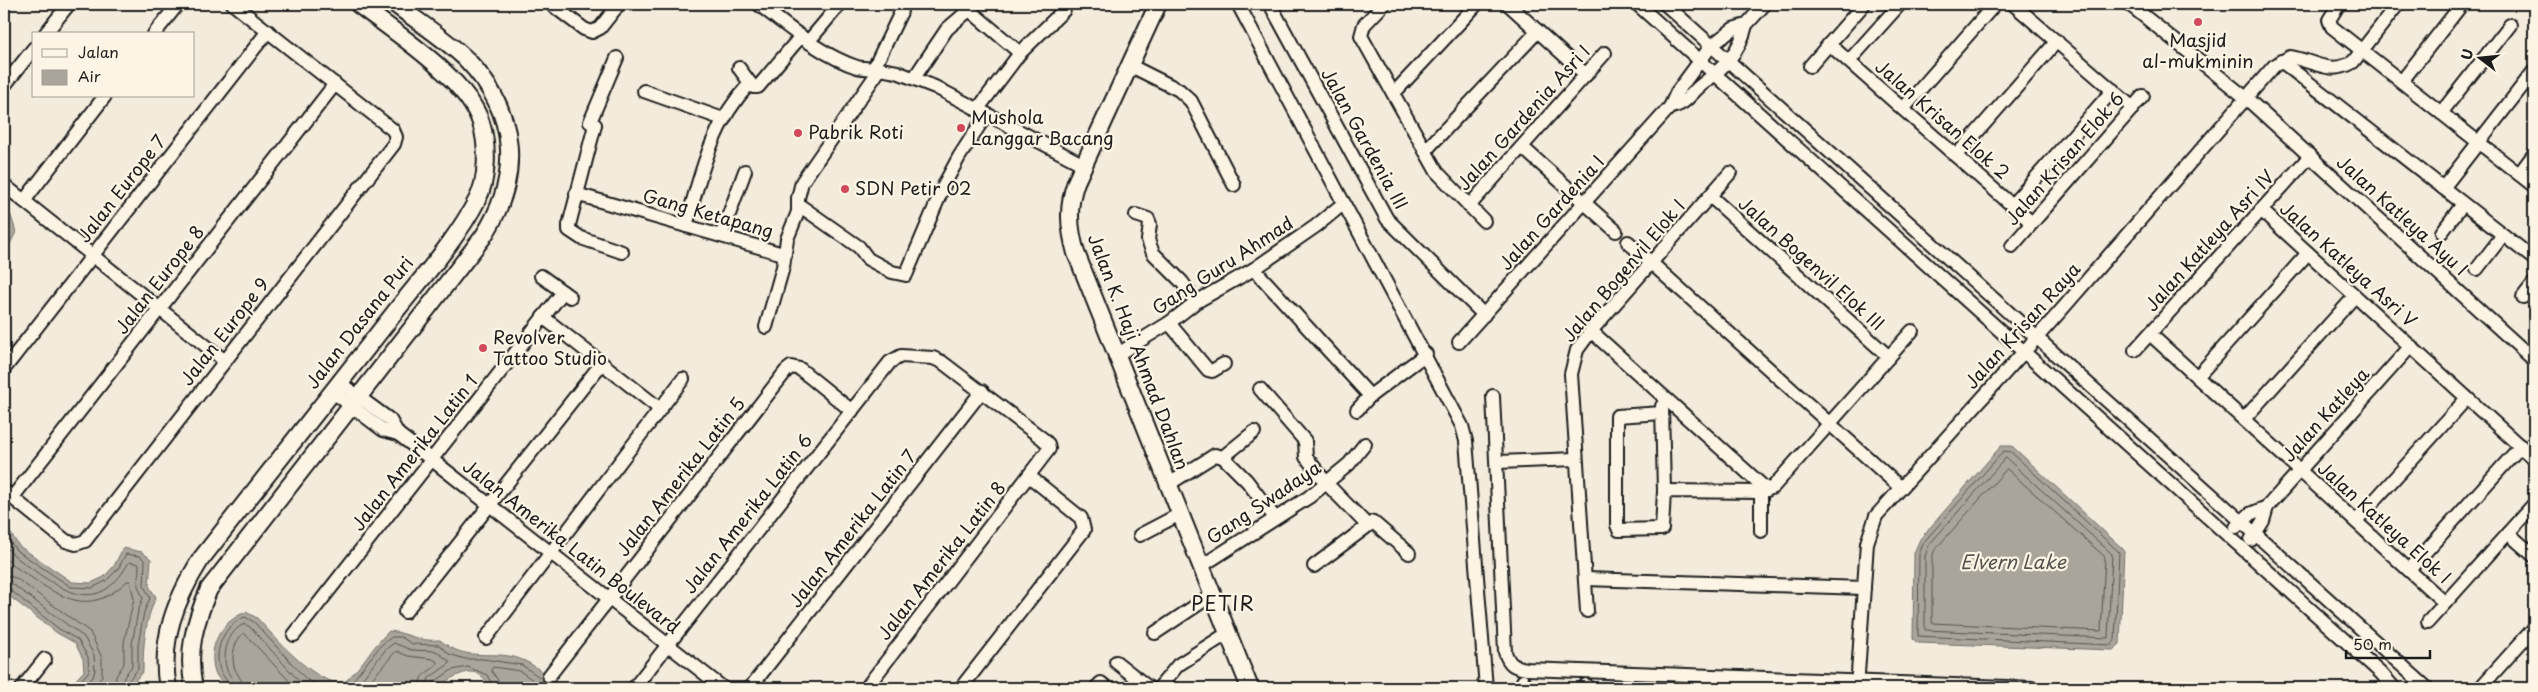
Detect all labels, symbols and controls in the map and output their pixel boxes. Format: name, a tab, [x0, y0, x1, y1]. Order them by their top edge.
marker: Masjid al-mukminin	[2192, 16, 2204, 28]
place label: Masjid al-mukminin	[2142, 26, 2254, 74]
legend	[32, 32, 195, 98]
north arrow	[2456, 32, 2506, 82]
street label: Jalan Gardenia Asri I	[1450, 38, 1596, 196]
text: Jalan	[78, 40, 119, 63]
text: U	[2455, 46, 2479, 62]
street label: Jalan Krisan Elok 2	[1870, 53, 2016, 185]
street label: Jalan Gardenia III	[1315, 62, 1415, 214]
text: Air	[78, 64, 101, 87]
street label: Jalan Krisan Elok 6	[1998, 85, 2130, 231]
place label: Mushola Langgar Bacang	[971, 103, 1114, 151]
place label: Pabrik Roti	[808, 118, 904, 145]
marker: Mushola Langgar Bacang	[955, 122, 967, 134]
marker: Pabrik Roti	[792, 127, 804, 139]
street label: Jalan Europe 7	[70, 128, 172, 248]
street label: Jalan Katleya Ayu I	[2331, 148, 2475, 281]
street label: Jalan Gardenia I	[1492, 149, 1610, 275]
street label: Jalan Katleya Asri IV	[2138, 163, 2280, 317]
place label: SDN Petir 02	[855, 174, 972, 201]
street label: Gang Ketapang	[640, 181, 777, 244]
marker: SDN Petir 02	[839, 183, 851, 195]
street label: Jalan Bogenvil Elok III	[1733, 190, 1891, 336]
street label: Jalan Bogenvil Elok I	[1555, 193, 1691, 347]
street label: Jalan Katleya Asri V	[2274, 195, 2424, 333]
street label: Gang Guru Ahmad	[1146, 209, 1298, 321]
street label: Jalan Europe 8	[108, 219, 210, 339]
street label: Jalan K. Haji Ahmad Dahlan	[1082, 229, 1197, 473]
street label: Jalan Dasana Puri	[298, 250, 419, 394]
street label: Jalan Krisan Raya	[1958, 255, 2087, 394]
street label: Jalan Europe 9	[173, 271, 275, 391]
place label: Revolver Tattoo Studio	[493, 323, 607, 371]
marker: Revolver Tattoo Studio	[477, 342, 489, 354]
street label: Jalan Katleya	[2275, 360, 2375, 467]
street label: Jalan Amerika Latin 1	[344, 368, 483, 536]
street label: Jalan Amerika Latin 5	[609, 391, 751, 561]
street label: Jalan Amerika Latin 6	[676, 427, 818, 599]
street label: Jalan Amerika Latin 7	[781, 443, 922, 613]
street label: Jalan Amerika Latin Boulevard	[458, 452, 686, 639]
street label: Gang Swadaya	[1201, 453, 1326, 550]
street label: Jalan Katleya Elok I	[2312, 454, 2458, 589]
street label: Jalan Amerika Latin 8	[870, 475, 1011, 645]
water label: Elvern Lake	[1960, 547, 2067, 575]
district label: PETIR	[1191, 588, 1255, 618]
scale bar	[2346, 627, 2429, 659]
text: 50 m	[2353, 632, 2392, 655]

